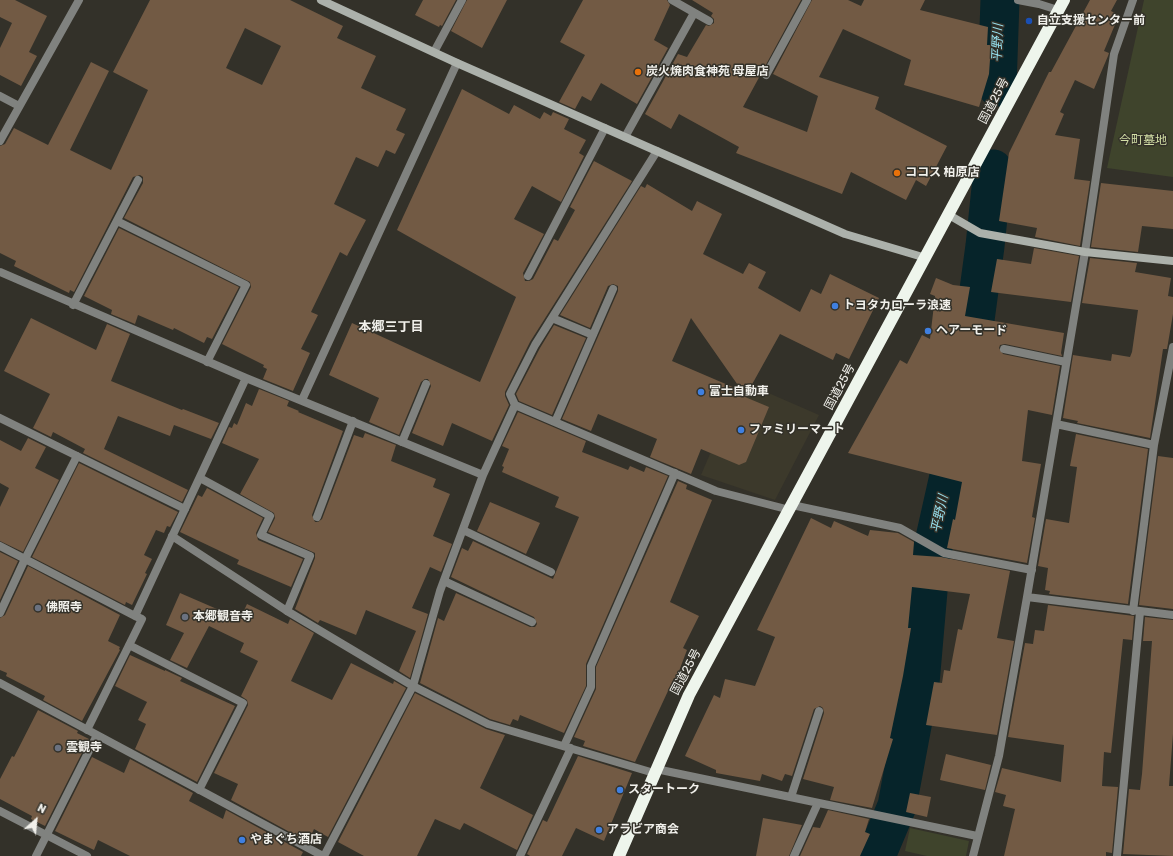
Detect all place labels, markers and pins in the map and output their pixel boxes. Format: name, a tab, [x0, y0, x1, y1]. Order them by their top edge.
place label: 自立支援センター前	[1037, 14, 1145, 28]
marker: 自立支援センター前	[1024, 16, 1034, 26]
place label: 炭火焼肉食神苑 母屋店	[646, 65, 769, 79]
marker: 炭火焼肉食神苑 母屋店	[633, 67, 643, 77]
place label: ココス 柏原店	[905, 166, 980, 180]
marker: ココス 柏原店	[892, 168, 902, 178]
place label: トヨタカローラ浪速	[843, 299, 951, 313]
marker: トヨタカローラ浪速	[830, 301, 840, 311]
place label: ヘアーモード	[936, 324, 1007, 338]
marker: ヘアーモード	[923, 326, 933, 336]
place label: 富士自動車	[709, 385, 769, 399]
marker: 富士自動車	[696, 387, 706, 397]
place label: ファミリーマート	[749, 423, 845, 437]
marker: ファミリーマート	[736, 425, 746, 435]
place label: 佛照寺	[46, 601, 82, 615]
marker: 佛照寺	[33, 603, 43, 613]
place label: 本郷観音寺	[193, 610, 253, 624]
marker: 本郷観音寺	[180, 612, 190, 622]
place label: 雲観寺	[66, 741, 102, 755]
marker: 雲観寺	[53, 743, 63, 753]
place label: スタートーク	[628, 783, 700, 797]
marker: スタートーク	[615, 785, 625, 795]
place label: アラビア商会	[607, 823, 679, 837]
marker: アラビア商会	[594, 825, 604, 835]
place label: やまぐち酒店	[250, 833, 322, 847]
marker: やまぐち酒店	[237, 835, 247, 845]

